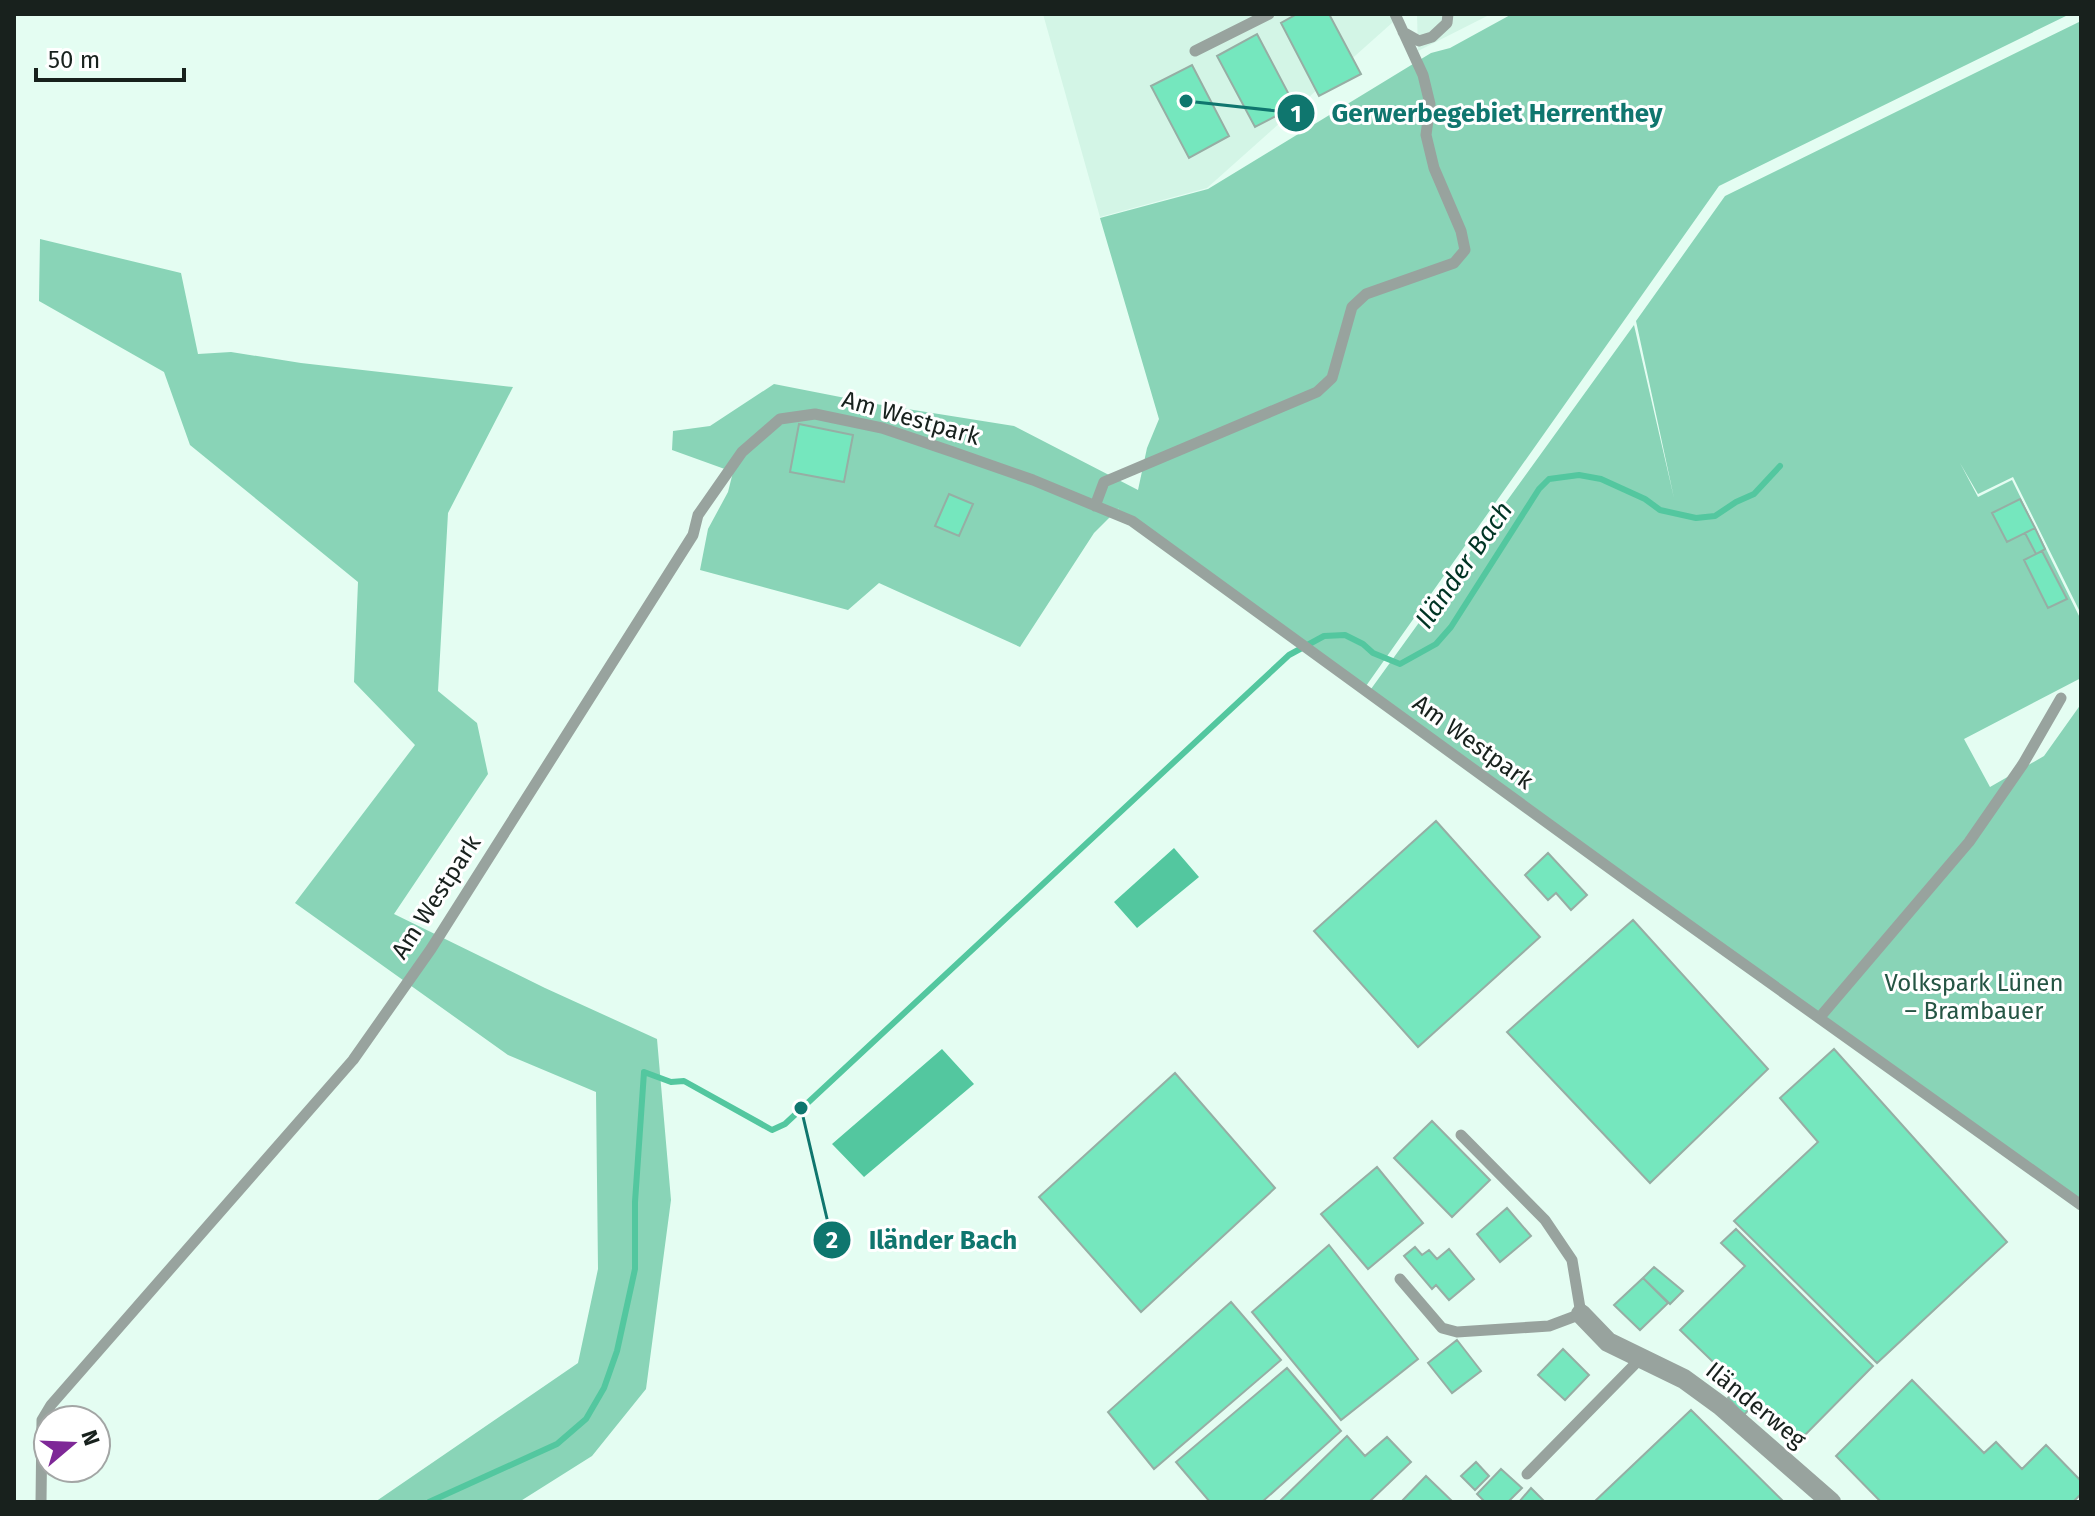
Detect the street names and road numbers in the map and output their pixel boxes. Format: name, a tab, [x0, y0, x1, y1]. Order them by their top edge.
street label: Am Westpark	[839, 385, 984, 451]
street label: Am Westpark	[1407, 689, 1539, 795]
street label: Am Westpark	[386, 829, 487, 964]
street label: Iländerweg	[1700, 1356, 1812, 1454]

